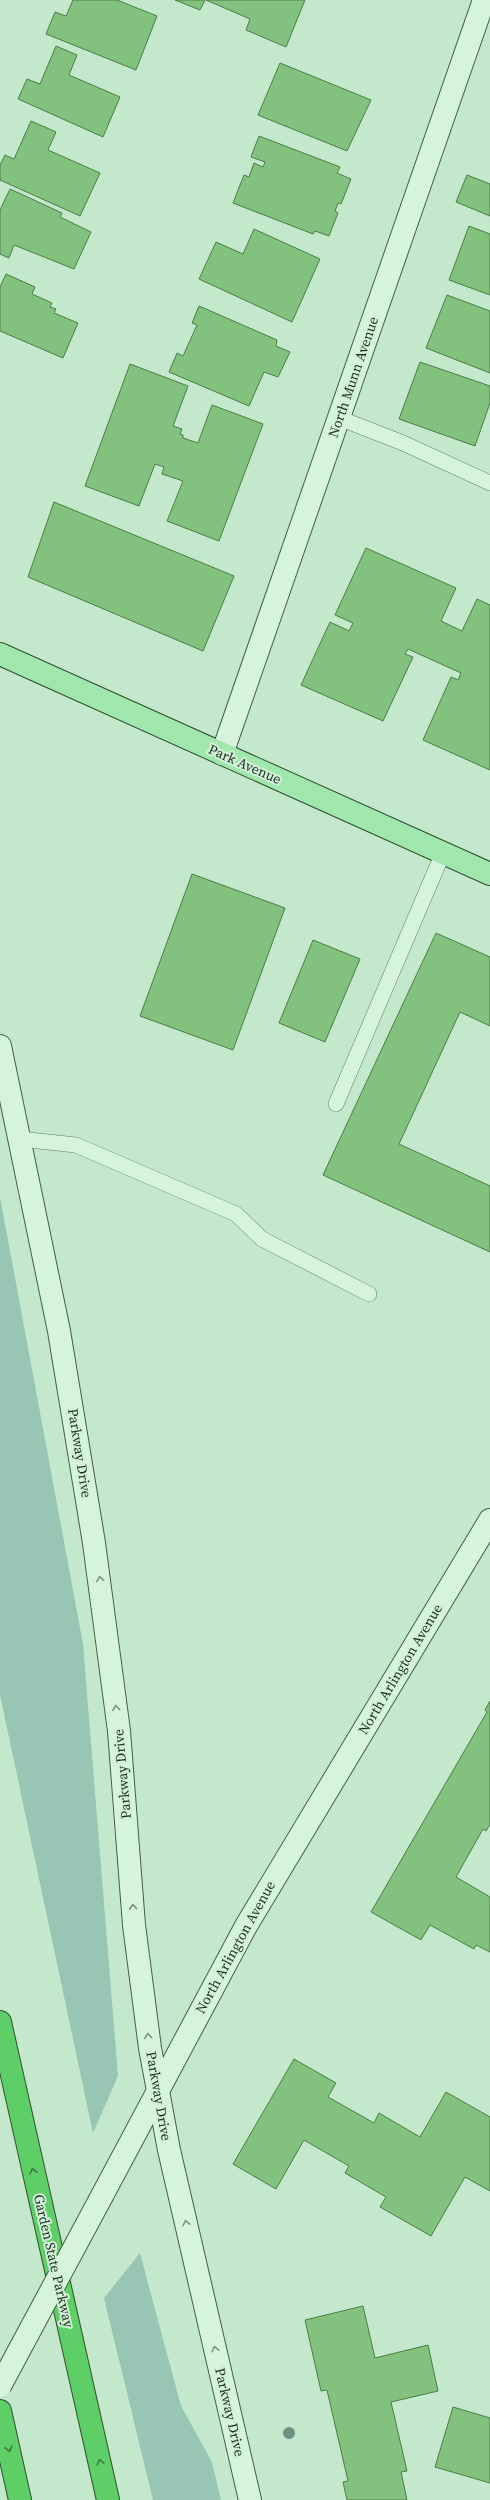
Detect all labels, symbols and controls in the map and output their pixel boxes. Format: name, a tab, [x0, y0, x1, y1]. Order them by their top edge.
street label: North Munn Avenue	[323, 314, 383, 440]
street label: Park Avenue	[205, 739, 285, 789]
street label: Parkway Drive	[63, 1407, 97, 1499]
one-way arrow	[96, 1576, 105, 1582]
street label: North Arlington Avenue	[353, 1600, 447, 1738]
one-way arrow	[112, 1705, 121, 1711]
street label: Parkway Drive	[108, 1728, 136, 1820]
street label: North Arlington Avenue	[190, 1877, 280, 2017]
one-way arrow	[129, 1904, 138, 1910]
one-way arrow	[144, 2033, 153, 2039]
street label: Parkway Drive	[141, 2050, 177, 2142]
one-way arrow	[30, 2168, 38, 2175]
street label: Garden State Parkway	[29, 2192, 79, 2330]
one-way arrow	[182, 2220, 190, 2226]
one-way arrow	[211, 2346, 220, 2353]
street label: Parkway Drive	[210, 2366, 250, 2458]
one-way arrow	[4, 2446, 12, 2452]
one-way arrow	[96, 2459, 104, 2465]

